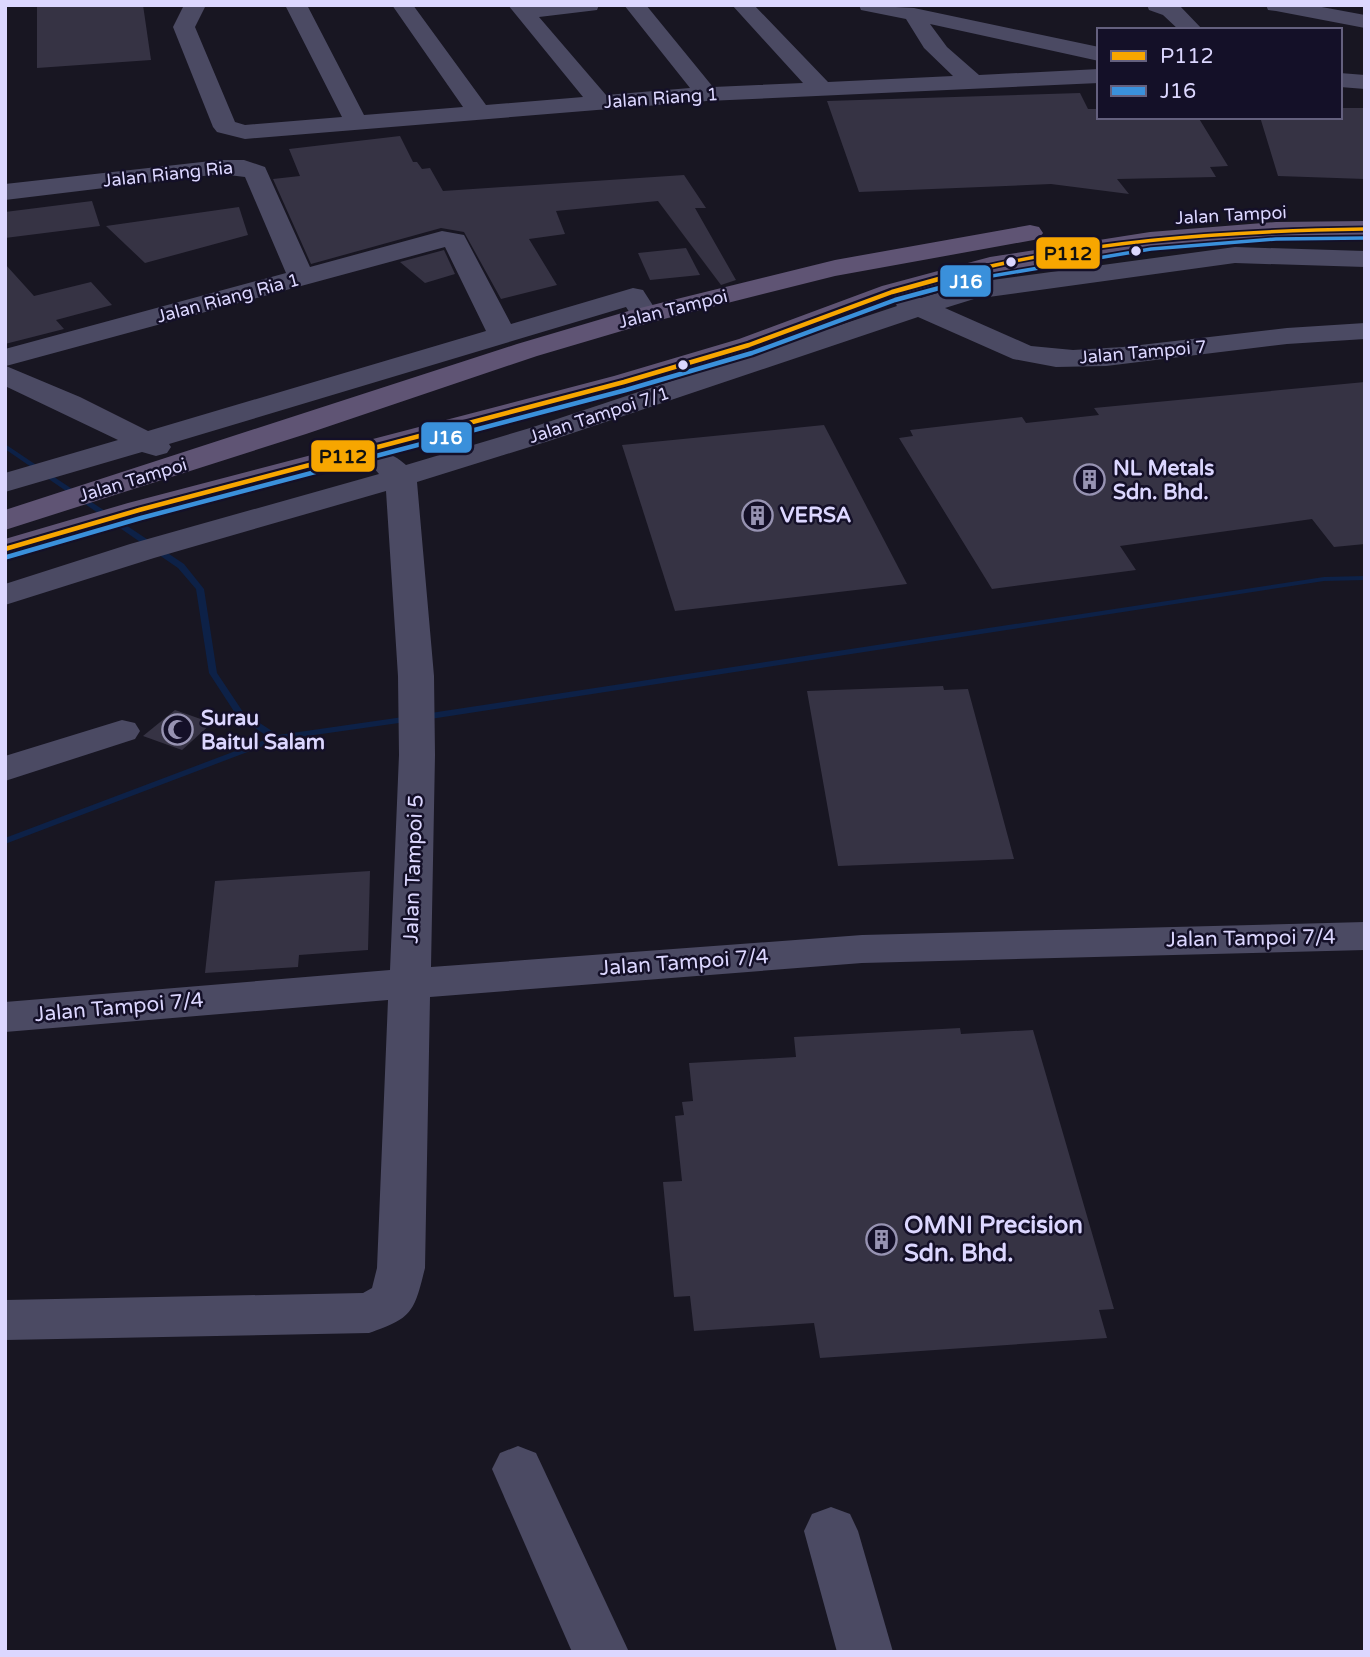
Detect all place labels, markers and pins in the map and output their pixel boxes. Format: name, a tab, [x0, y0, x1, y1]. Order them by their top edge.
unlabelled marker	[1129, 244, 1143, 258]
unlabelled marker	[1004, 255, 1018, 269]
unlabelled marker	[676, 358, 690, 372]
place label: NL Metals Sdn. Bhd.	[1113, 456, 1214, 505]
building icon: NL Metals Sdn. Bhd.	[1073, 463, 1107, 497]
building icon: VERSA	[740, 498, 774, 532]
place label: VERSA	[780, 503, 852, 528]
place label: Surau Baitul Salam	[201, 706, 325, 755]
mosque icon: Surau Baitul Salam	[161, 713, 195, 747]
place label: OMNI Precision Sdn. Bhd.	[904, 1211, 1083, 1268]
building icon: OMNI Precision Sdn. Bhd.	[864, 1222, 898, 1256]

